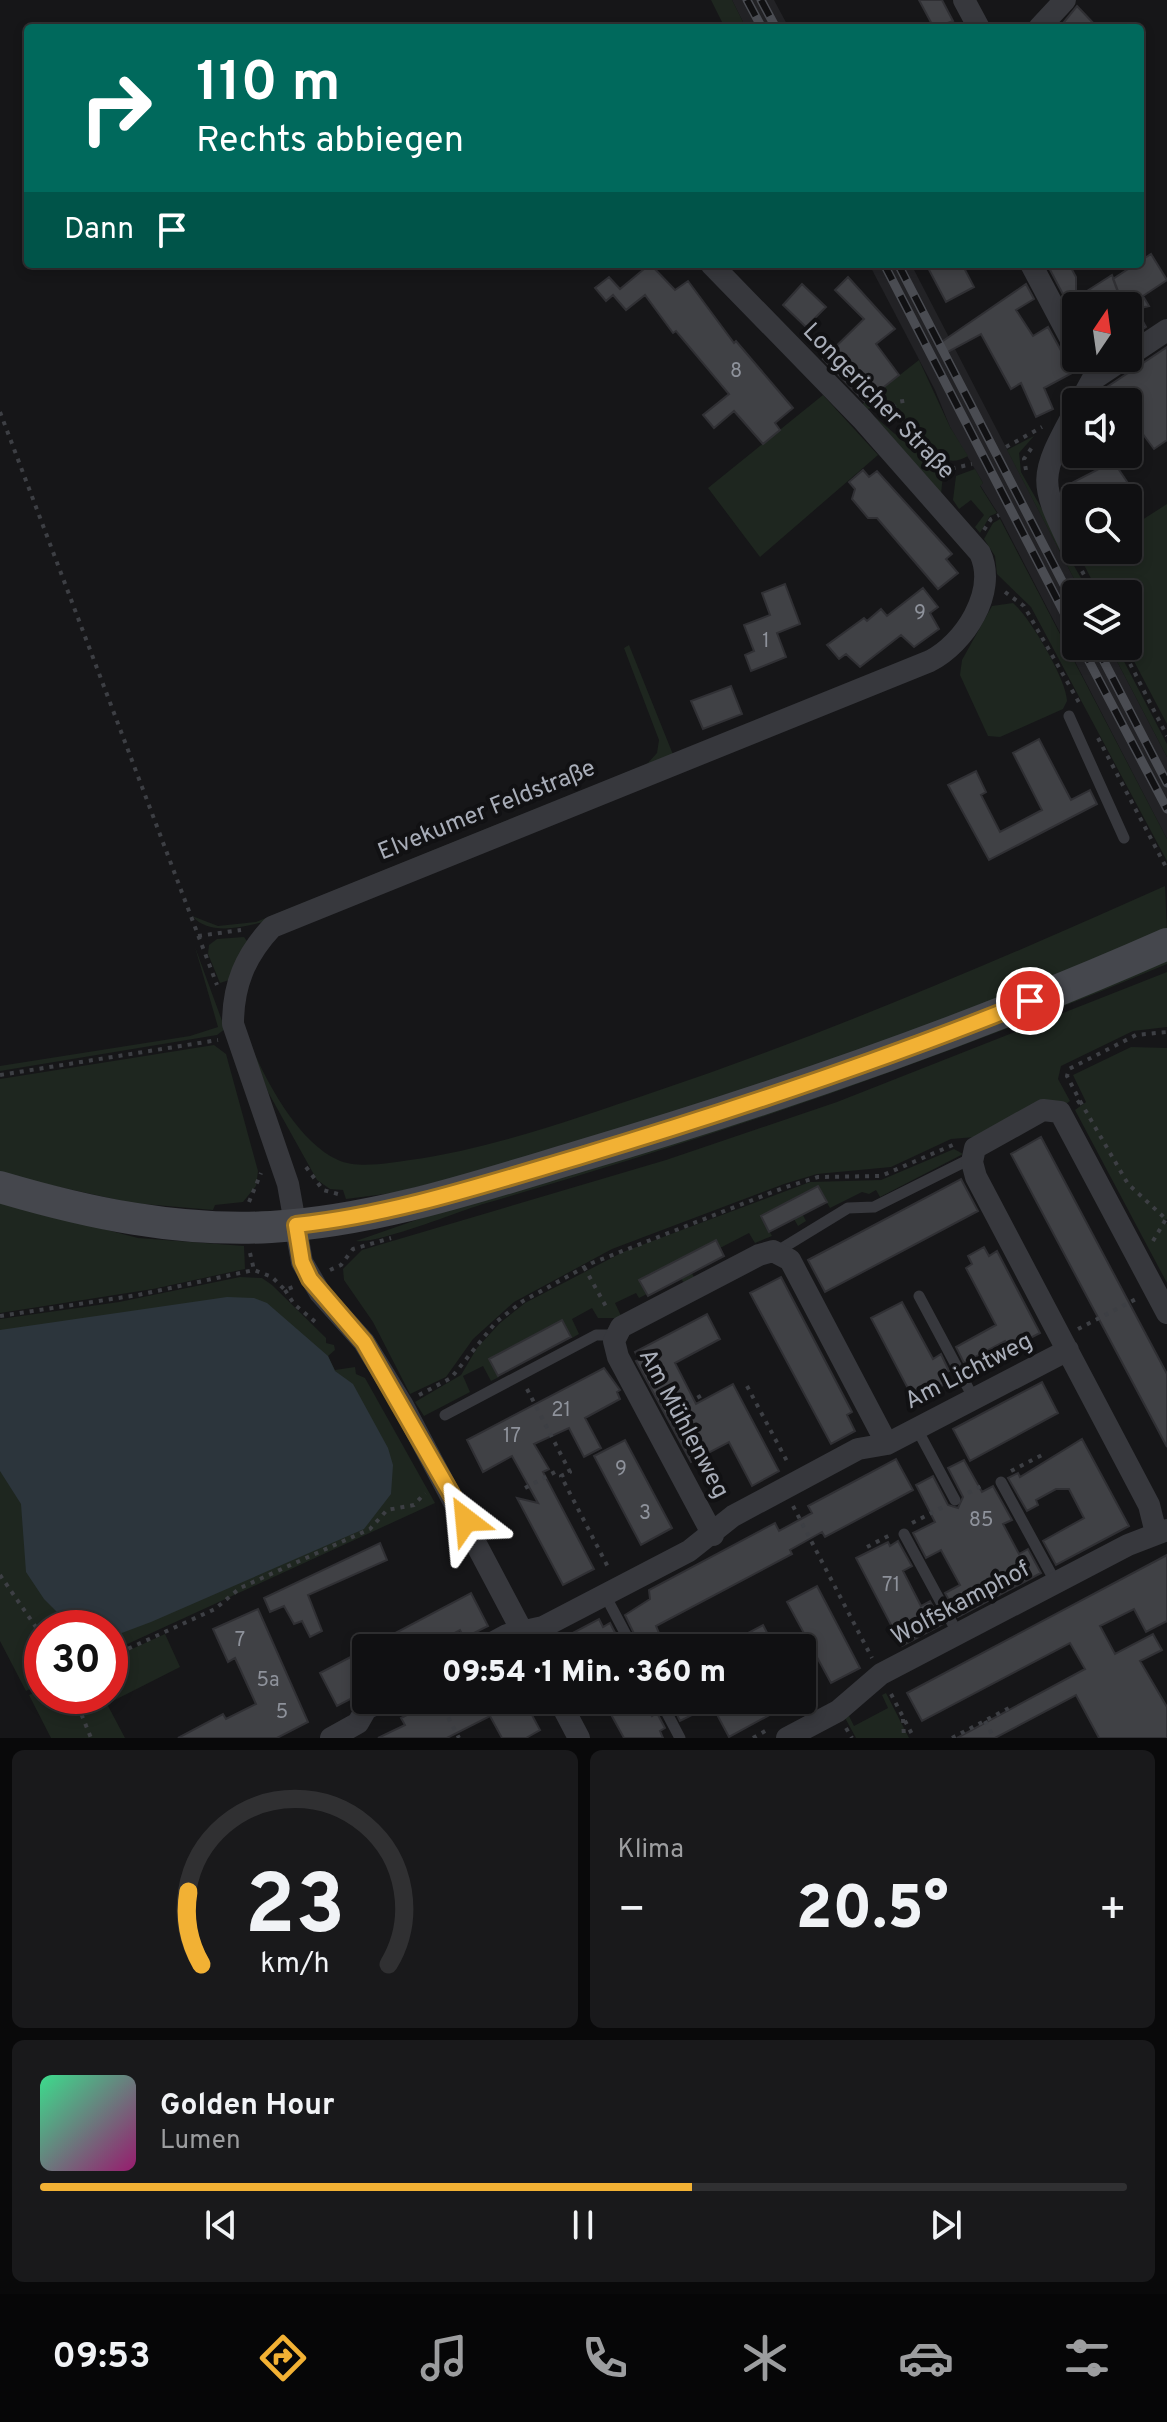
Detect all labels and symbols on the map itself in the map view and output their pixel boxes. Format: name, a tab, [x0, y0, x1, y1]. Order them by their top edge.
north arrow	[1062, 292, 1142, 372]
street label: Longericher Straße	[796, 317, 960, 487]
house number: 8	[730, 359, 742, 385]
house number: 9	[914, 601, 926, 627]
house number: 1	[762, 629, 770, 655]
street label: Elvekumer Feldstraße	[374, 754, 600, 868]
pin	[996, 967, 1064, 1035]
street label: Am Lichtweg	[900, 1327, 1038, 1417]
street label: Am Mühlenweg	[631, 1344, 735, 1504]
house number: 21	[551, 1398, 571, 1424]
house number: 17	[503, 1424, 521, 1450]
house number: 9	[615, 1457, 627, 1483]
position arrow	[424, 1478, 508, 1562]
house number: 3	[639, 1501, 651, 1527]
house number: 85	[969, 1508, 993, 1534]
street label: Wolfskamphof	[887, 1555, 1035, 1653]
house number: 71	[882, 1573, 900, 1599]
speed limit sign: 30	[24, 1610, 128, 1714]
house number: 7	[235, 1628, 245, 1654]
house number: 5a	[257, 1668, 279, 1694]
house number: 5	[276, 1700, 288, 1726]

